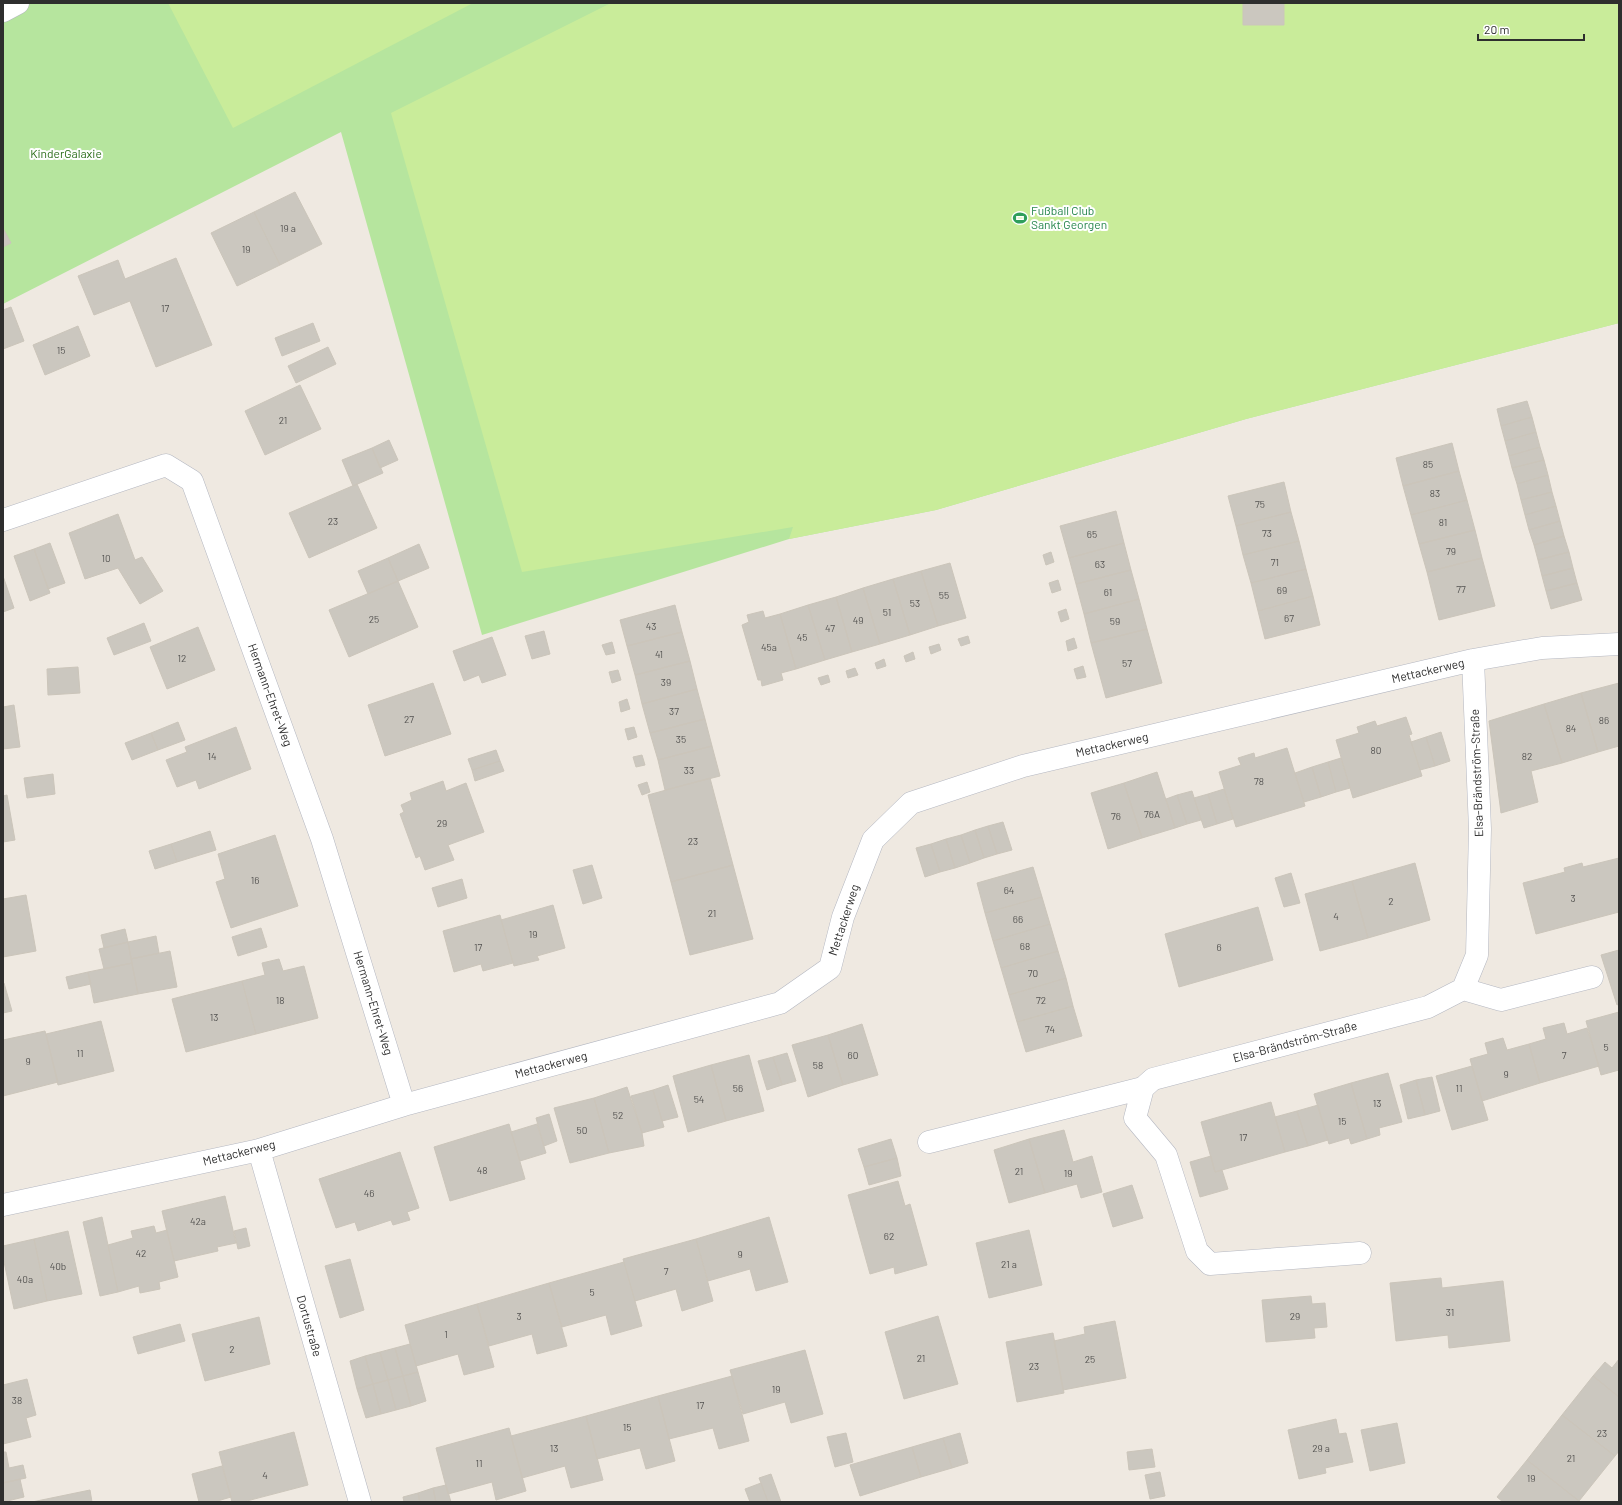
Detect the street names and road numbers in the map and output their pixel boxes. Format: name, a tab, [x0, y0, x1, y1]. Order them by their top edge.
street label: Hermann-Ehret-Weg	[246, 641, 296, 748]
street label: Mettackerweg	[1390, 655, 1465, 685]
street label: Elsa-Brändström-Straße	[1467, 709, 1485, 837]
street label: Mettackerweg	[1074, 729, 1149, 759]
street label: Mettackerweg	[825, 882, 861, 957]
street label: Hermann-Ehret-Weg	[351, 949, 396, 1057]
street label: Elsa-Brändström-Straße	[1231, 1018, 1358, 1064]
street label: Mettackerweg	[513, 1048, 588, 1080]
street label: Mettackerweg	[201, 1136, 276, 1168]
street label: Dortustraße	[295, 1294, 325, 1358]

